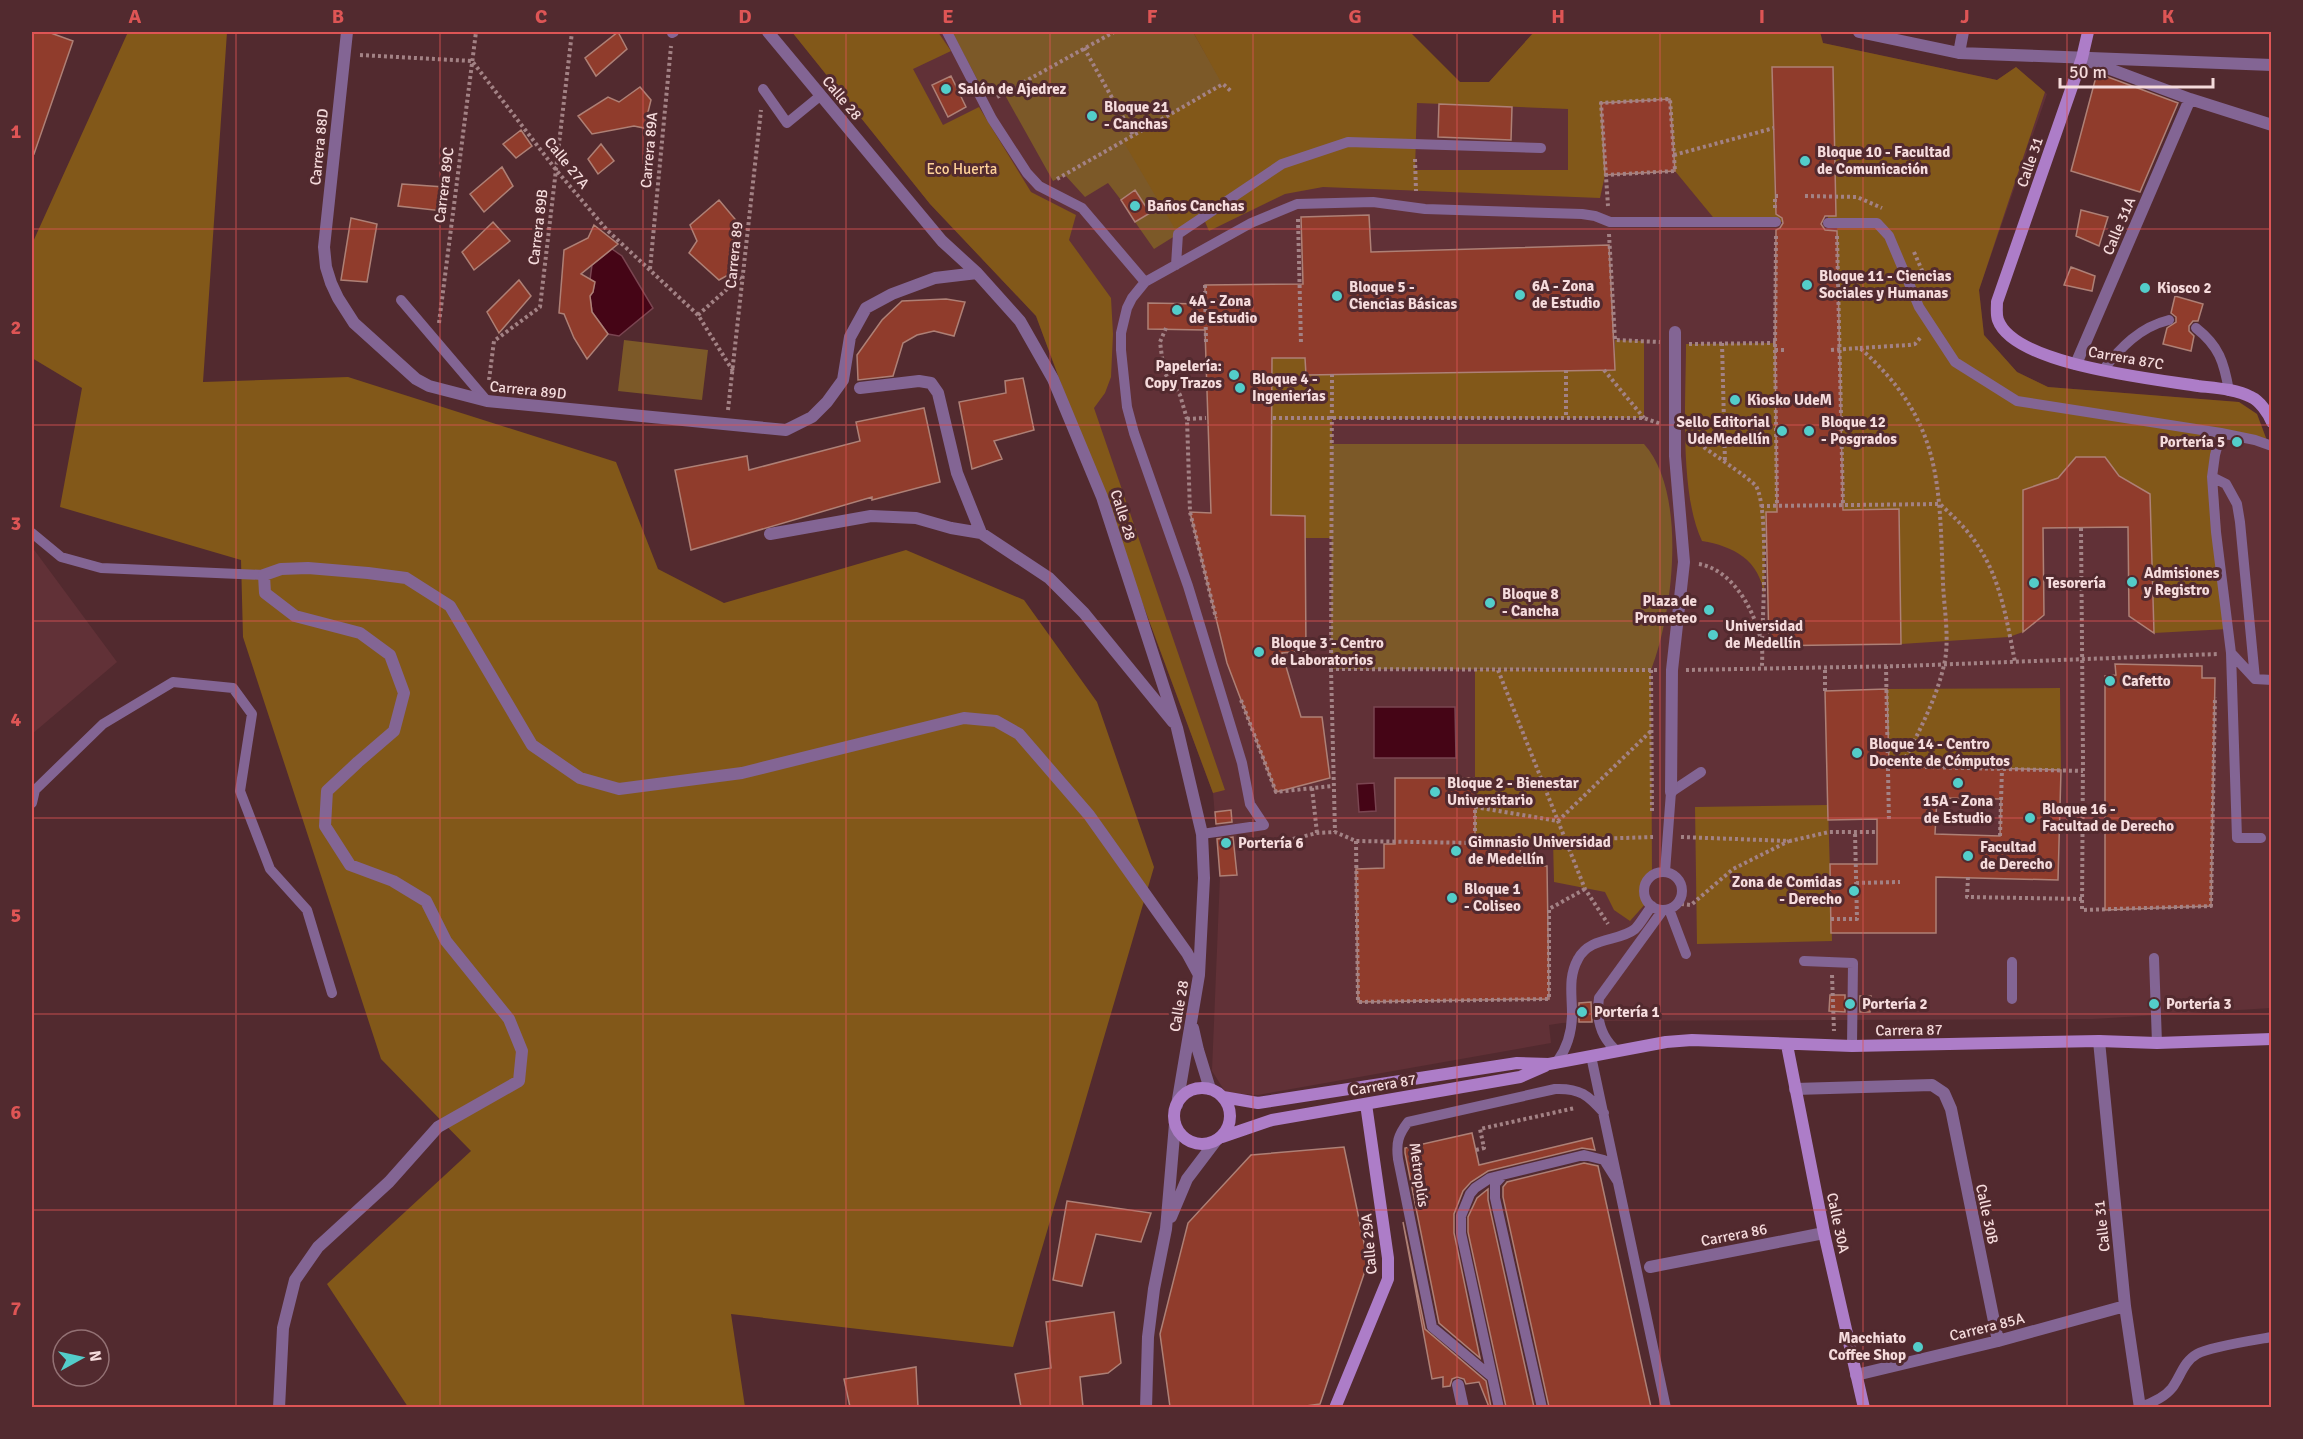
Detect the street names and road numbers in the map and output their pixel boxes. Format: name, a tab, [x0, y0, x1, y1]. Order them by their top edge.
street label: Calle 28	[818, 72, 866, 124]
street label: Carrera 88D	[306, 108, 332, 186]
street label: Carrera 89A	[637, 111, 661, 189]
street label: Calle 27A	[541, 134, 593, 192]
street label: Calle 31	[2013, 134, 2047, 190]
street label: Carrera 89C	[430, 146, 458, 224]
street label: Carrera 89B	[524, 188, 552, 266]
street label: Calle 31A	[2099, 194, 2139, 258]
street label: Carrera 89	[722, 221, 746, 289]
street label: Carrera 87C	[2087, 343, 2165, 373]
street label: Carrera 89D	[489, 377, 567, 403]
street label: Calle 28	[1106, 487, 1140, 543]
street label: Calle 28	[1166, 979, 1192, 1033]
street label: Carrera 87	[1875, 1020, 1943, 1040]
street label: Carrera 87	[1348, 1070, 1418, 1100]
street label: Metroplús	[1406, 1142, 1432, 1209]
street label: Calle 30B	[1972, 1182, 2002, 1246]
street label: Calle 30A	[1823, 1191, 1853, 1255]
street label: Calle 31	[2090, 1199, 2114, 1253]
street label: Calle 29A	[1357, 1213, 1381, 1275]
street label: Carrera 86	[1699, 1220, 1769, 1250]
street label: Carrera 85A	[1948, 1309, 2026, 1345]

